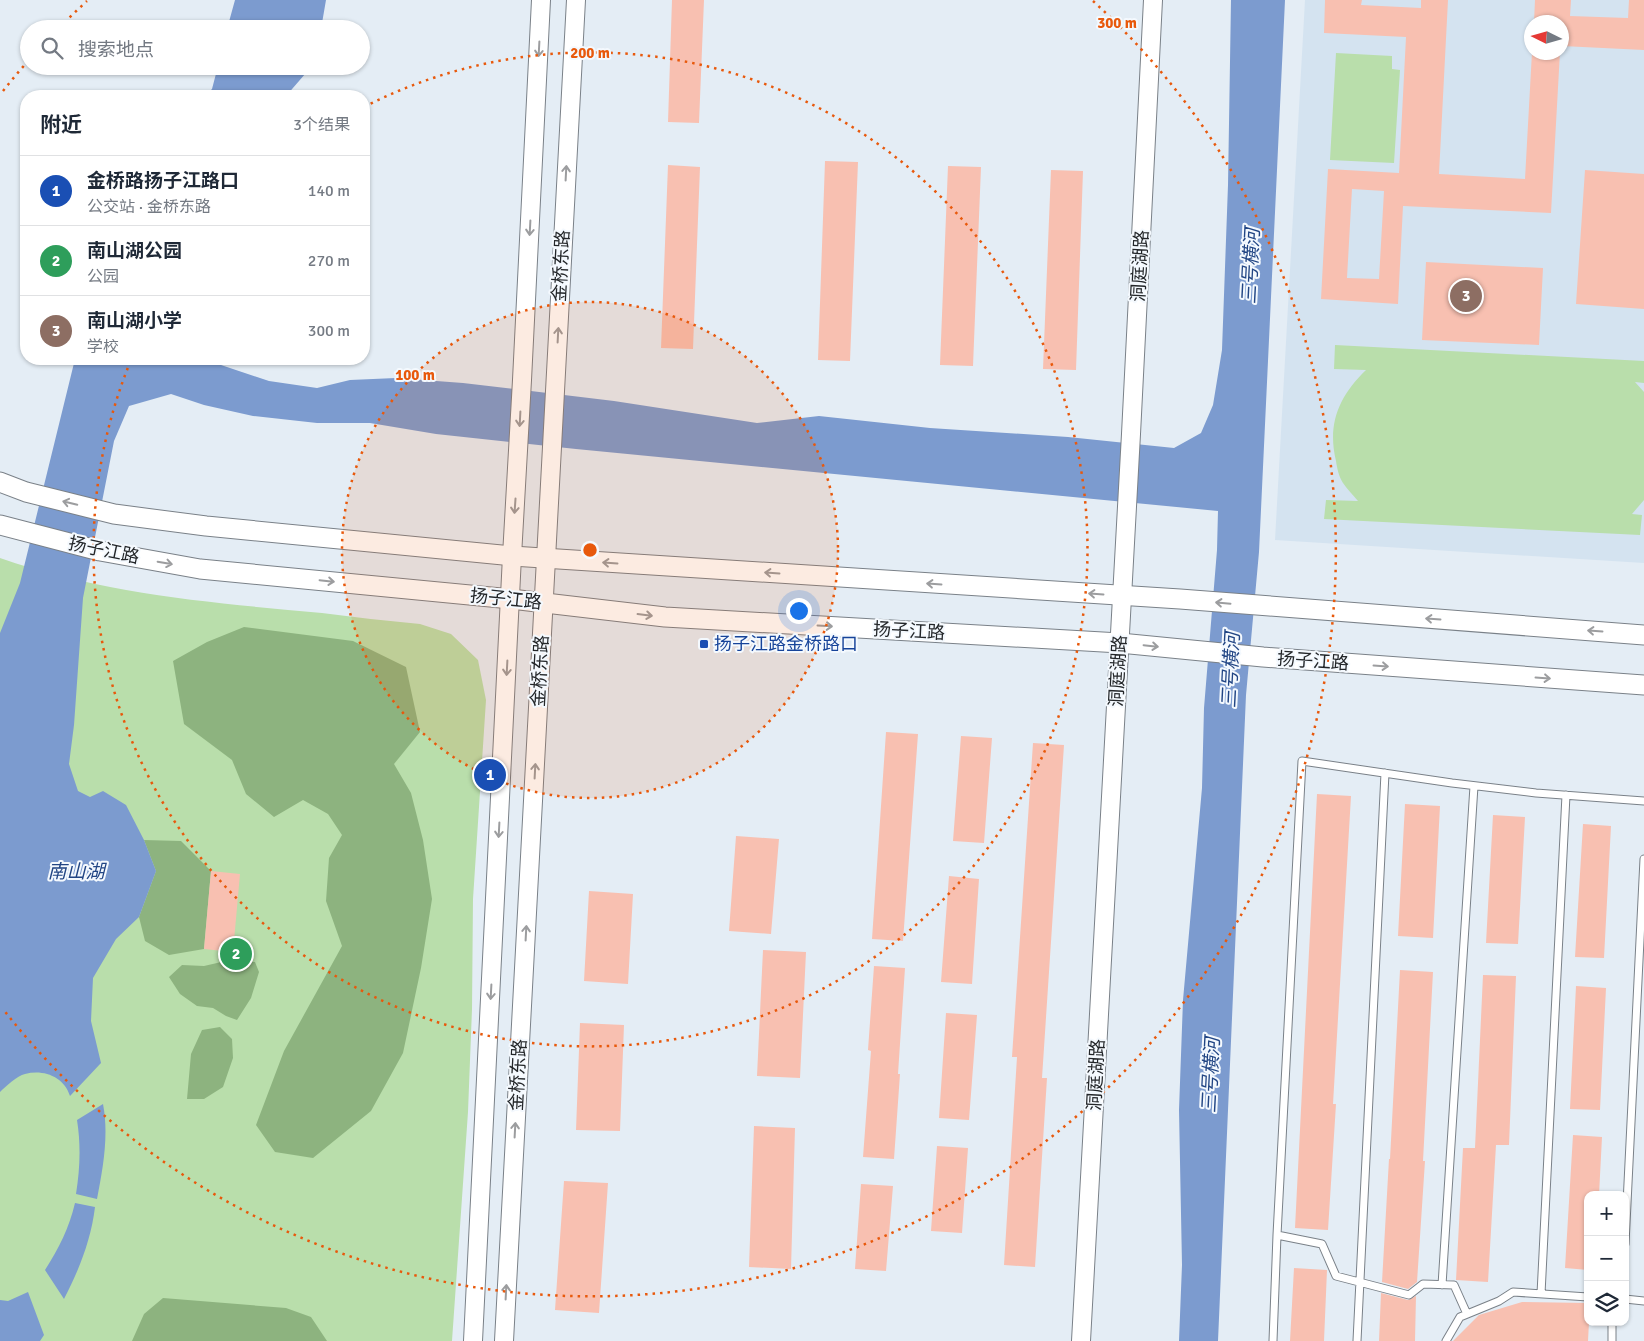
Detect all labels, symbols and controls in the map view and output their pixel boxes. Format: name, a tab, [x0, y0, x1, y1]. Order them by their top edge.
text: 300 m	[1097, 14, 1137, 32]
north arrow	[1524, 15, 1569, 60]
search box	[20, 20, 370, 75]
icon: search	[38, 34, 66, 62]
text: 搜索地点	[78, 38, 154, 62]
one-way arrow	[534, 40, 543, 56]
text: 200 m	[570, 44, 610, 62]
text: 附近	[40, 112, 82, 138]
text: 3个结果	[293, 115, 350, 135]
one-way arrow	[562, 165, 571, 181]
text: 金桥路扬子江路口	[87, 169, 239, 193]
text: 1	[52, 181, 60, 201]
text: 140 m	[308, 181, 350, 201]
text: 公交站 · 金桥东路	[87, 197, 211, 217]
one-way arrow	[525, 220, 535, 236]
water label: 三号横河	[1237, 223, 1265, 305]
street label: 金桥东路	[548, 229, 574, 303]
street label: 洞庭湖路	[1127, 229, 1153, 303]
text: 南山湖公园	[87, 239, 182, 263]
text: 2	[52, 251, 60, 271]
text: 270 m	[308, 251, 350, 271]
text: 公园	[87, 267, 119, 287]
pin: 3	[1450, 277, 1482, 315]
text: 南山湖小学	[87, 309, 182, 333]
text: 3	[52, 321, 60, 341]
text: 300 m	[308, 321, 350, 341]
one-way arrow	[553, 328, 562, 344]
text: 学校	[87, 337, 119, 357]
text: 100 m	[395, 366, 435, 384]
one-way arrow	[516, 410, 525, 426]
one-way arrow	[511, 497, 520, 513]
one-way arrow	[63, 498, 79, 507]
street label: 扬子江路	[66, 532, 142, 568]
centre of rings	[581, 541, 599, 559]
one-way arrow	[157, 558, 173, 568]
one-way arrow	[602, 558, 618, 568]
one-way arrow	[764, 569, 780, 578]
one-way arrow	[318, 576, 334, 586]
one-way arrow	[926, 579, 942, 588]
street label: 扬子江路	[469, 584, 543, 614]
one-way arrow	[1088, 590, 1104, 599]
your location	[786, 598, 812, 624]
one-way arrow	[1215, 598, 1231, 608]
one-way arrow	[637, 610, 653, 620]
one-way arrow	[1426, 614, 1442, 624]
street label: 扬子江路	[872, 618, 946, 644]
one-way arrow	[816, 621, 832, 631]
one-way arrow	[1588, 626, 1604, 636]
water label: 三号横河	[1217, 627, 1245, 709]
place label: 扬子江路金桥路口	[714, 633, 858, 655]
street label: 金桥东路	[527, 634, 553, 708]
street label: 洞庭湖路	[1105, 634, 1131, 708]
marker: 扬子江路金桥路口	[698, 638, 710, 650]
one-way arrow	[1142, 641, 1158, 651]
street label: 扬子江路	[1276, 648, 1350, 674]
one-way arrow	[503, 660, 512, 676]
one-way arrow	[1373, 661, 1389, 670]
one-way arrow	[1535, 673, 1551, 682]
pin: 1	[474, 756, 506, 794]
one-way arrow	[530, 763, 539, 779]
one-way arrow	[494, 822, 504, 838]
water label: 南山湖	[47, 860, 107, 884]
one-way arrow	[521, 925, 530, 941]
pin: 2	[220, 935, 252, 973]
one-way arrow	[486, 984, 495, 1000]
water label: 三号横河	[1197, 1032, 1225, 1114]
street label: 金桥东路	[505, 1038, 531, 1112]
street label: 洞庭湖路	[1083, 1038, 1109, 1112]
one-way arrow	[510, 1122, 520, 1138]
map controls	[1584, 1191, 1629, 1326]
button: +	[1584, 1191, 1629, 1236]
button: −	[1584, 1236, 1629, 1281]
button: layers	[1584, 1281, 1629, 1326]
one-way arrow	[502, 1285, 511, 1301]

